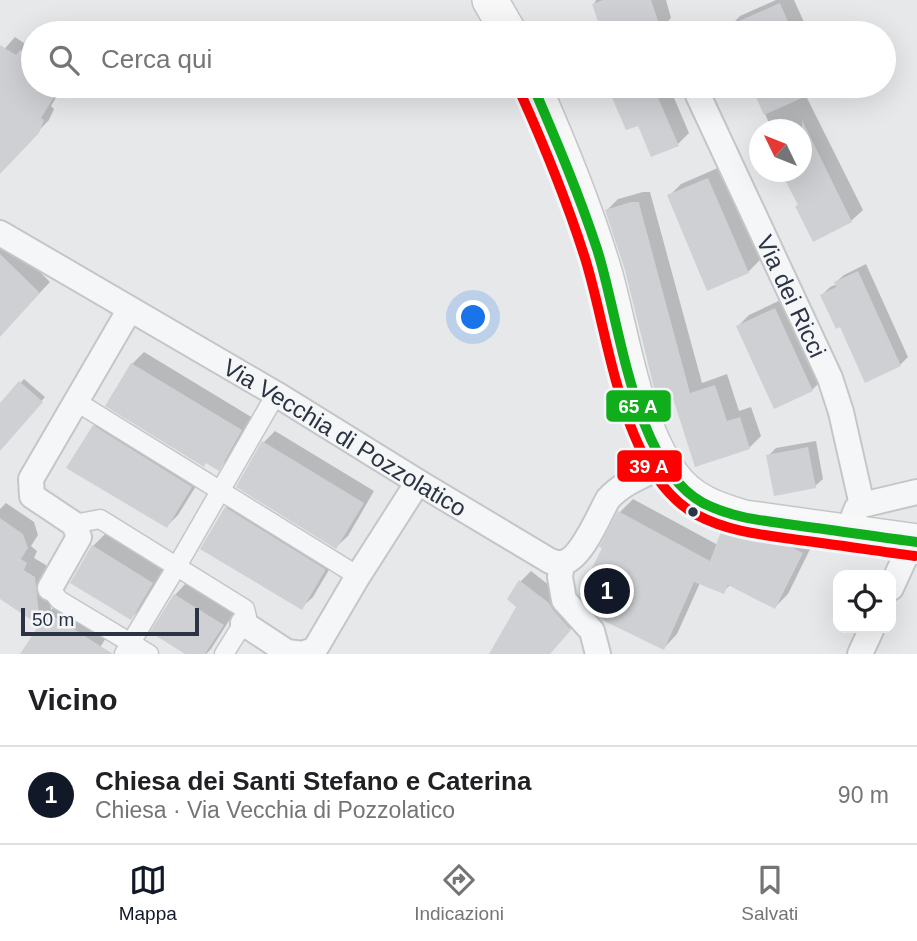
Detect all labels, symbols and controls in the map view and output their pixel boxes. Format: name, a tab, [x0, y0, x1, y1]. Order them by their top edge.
search box	[21, 21, 896, 98]
icon: search	[45, 41, 83, 79]
text: Cerca qui	[101, 44, 212, 74]
north arrow	[749, 119, 812, 182]
street label: Via dei Ricci	[752, 231, 832, 362]
your location	[456, 300, 490, 334]
street label: Via Vecchia di Pozzolatico	[219, 353, 472, 522]
line badge: 65 A	[605, 389, 672, 423]
text: 65 A	[618, 396, 658, 417]
line badge: 39 A	[616, 449, 683, 483]
text: 39 A	[629, 456, 669, 477]
unlabelled marker	[686, 505, 700, 519]
pin: 1	[584, 565, 630, 617]
map controls	[833, 570, 896, 633]
button: locate	[833, 570, 896, 633]
scale bar	[21, 605, 200, 637]
text: 50 m	[32, 609, 74, 630]
text: Vicino	[28, 683, 117, 716]
text: Chiesa dei Santi Stefano e Caterina	[95, 766, 531, 796]
text: 1	[45, 782, 57, 808]
text: 90 m	[838, 782, 889, 808]
text: Chiesa · Via Vecchia di Pozzolatico	[95, 797, 455, 823]
tab: Mappa	[119, 861, 177, 925]
tab: Indicazioni	[414, 861, 504, 925]
tab: Salvati	[741, 861, 798, 925]

